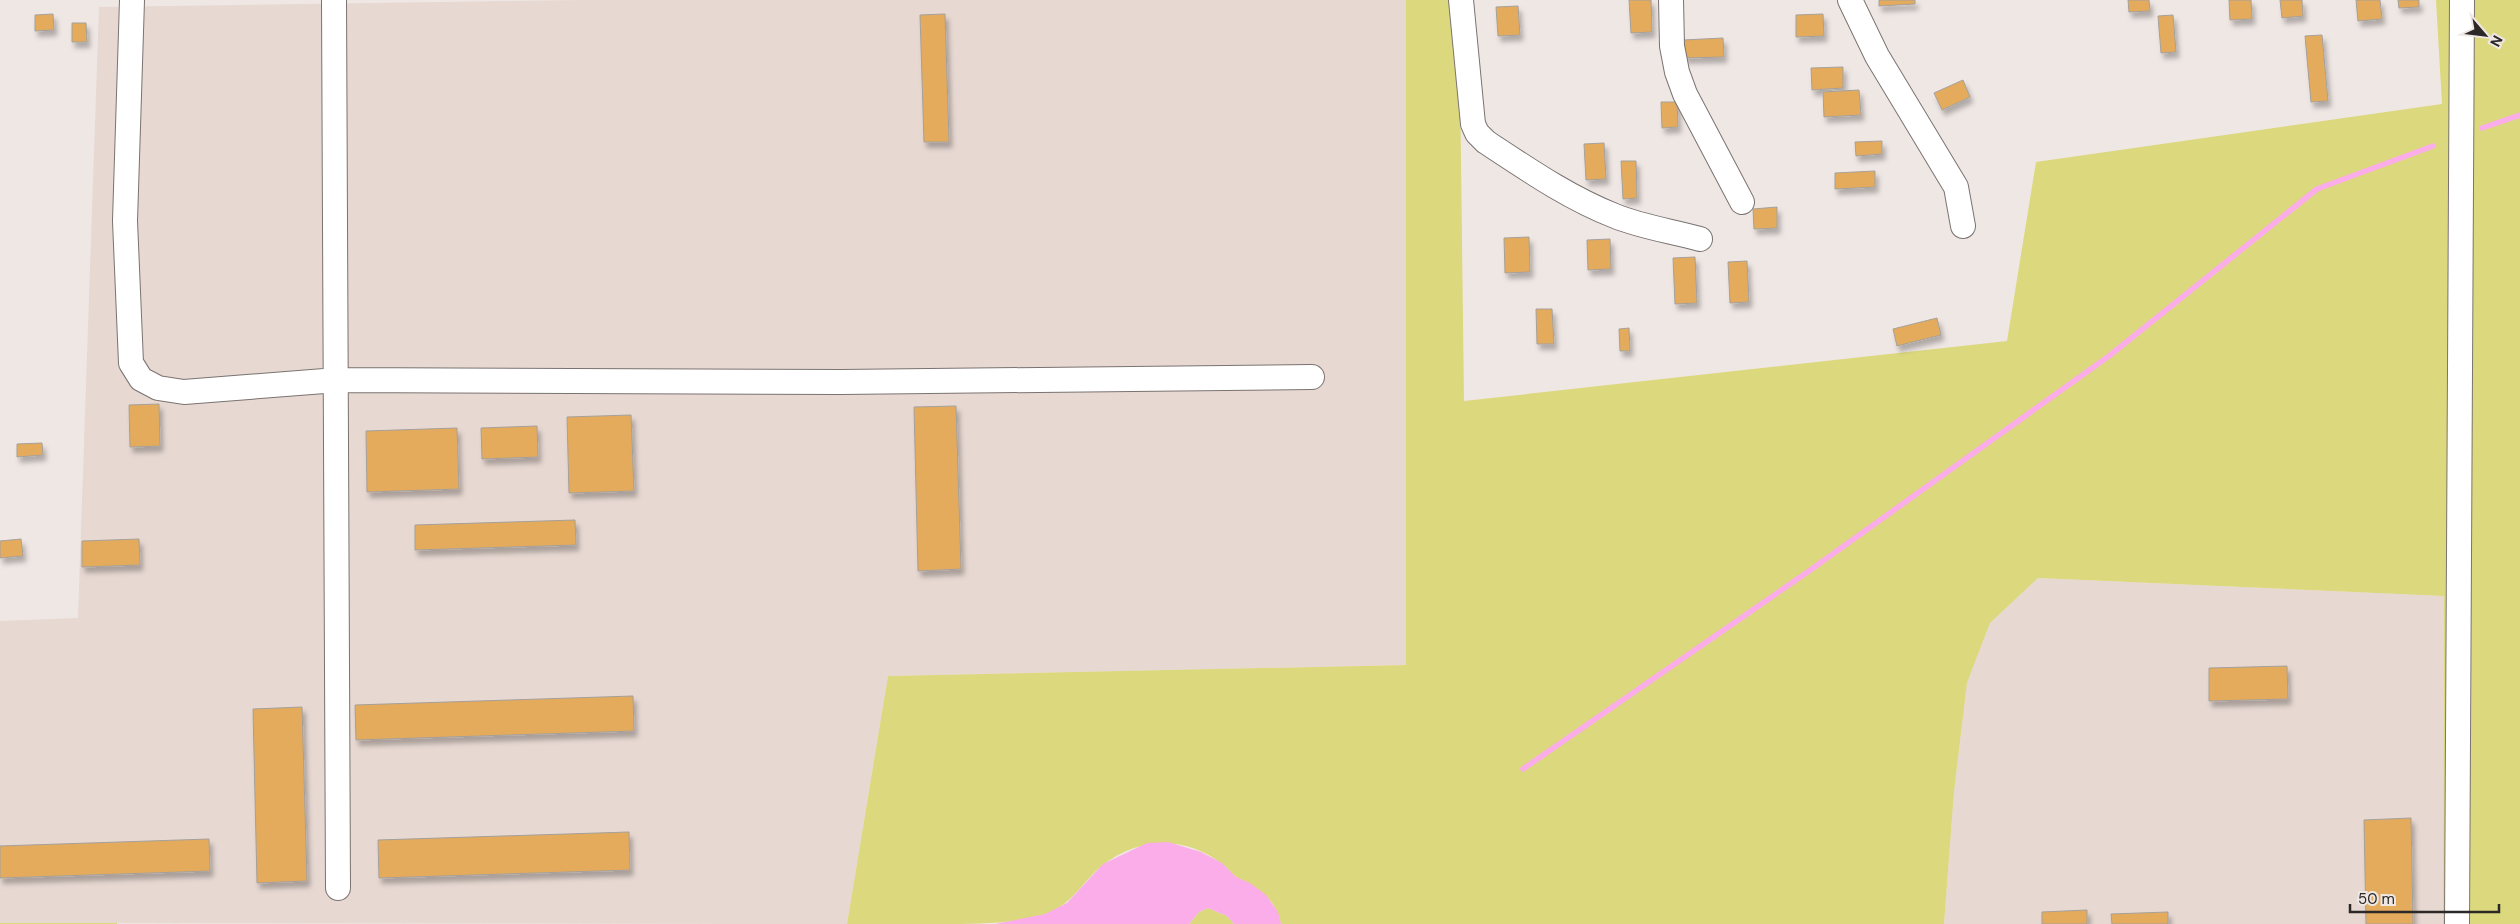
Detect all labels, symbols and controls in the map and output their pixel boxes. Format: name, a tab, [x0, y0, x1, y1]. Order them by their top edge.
north arrow	[2460, 10, 2510, 60]
text: N	[2486, 32, 2507, 50]
scale bar	[2350, 882, 2499, 914]
text: 50 m	[2358, 889, 2395, 909]

